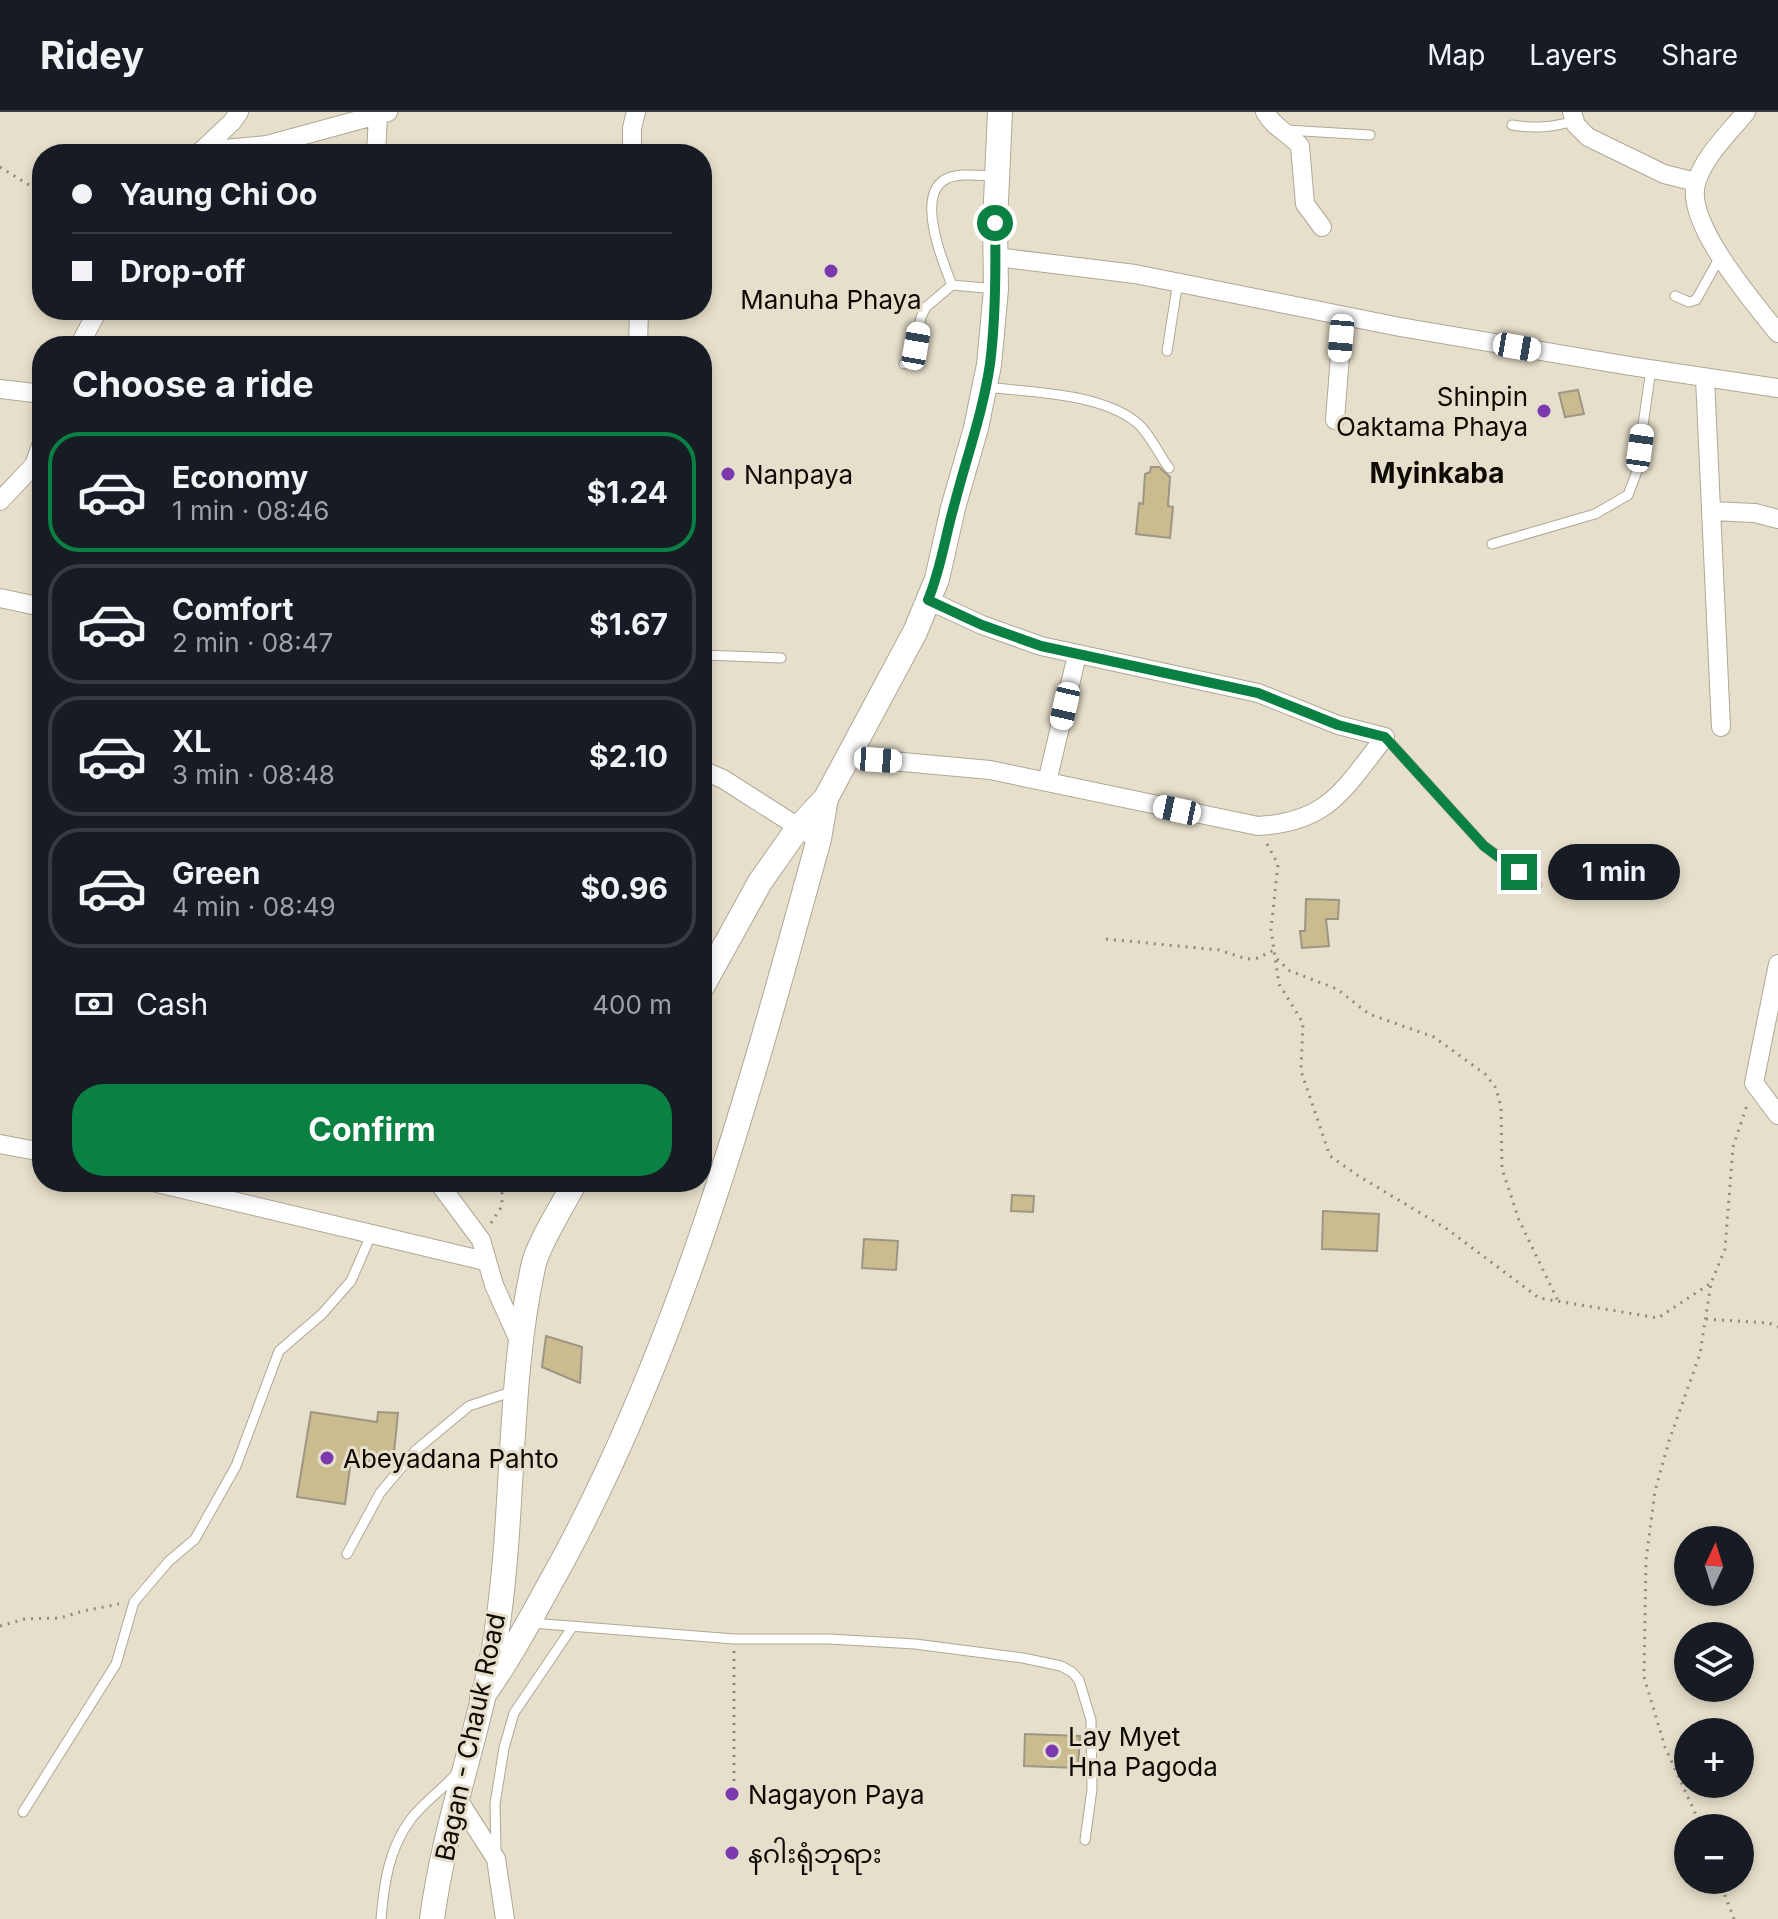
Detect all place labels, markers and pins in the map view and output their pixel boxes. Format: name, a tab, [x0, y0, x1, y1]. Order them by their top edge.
marker: Manuha Phaya	[822, 262, 840, 280]
place label: Manuha Phaya	[740, 284, 922, 315]
place label: Shinpin Oaktama Phaya	[1336, 381, 1528, 442]
marker: Shinpin Oaktama Phaya	[1535, 402, 1553, 420]
place label: Nanpaya	[744, 459, 853, 490]
marker: Nanpaya	[719, 465, 737, 483]
place label: Abeyadana Pahto	[343, 1443, 559, 1474]
marker: Abeyadana Pahto	[318, 1449, 336, 1467]
place label: Lay Myet Hna Pagoda	[1068, 1721, 1218, 1782]
marker: Lay Myet Hna Pagoda	[1043, 1742, 1061, 1760]
place label: Nagayon Paya	[748, 1779, 925, 1810]
marker: Nagayon Paya	[723, 1785, 741, 1803]
place label: နဂါးရုံဘုရား	[748, 1837, 882, 1875]
marker: နဂါးရုံဘုရား	[723, 1844, 741, 1862]

